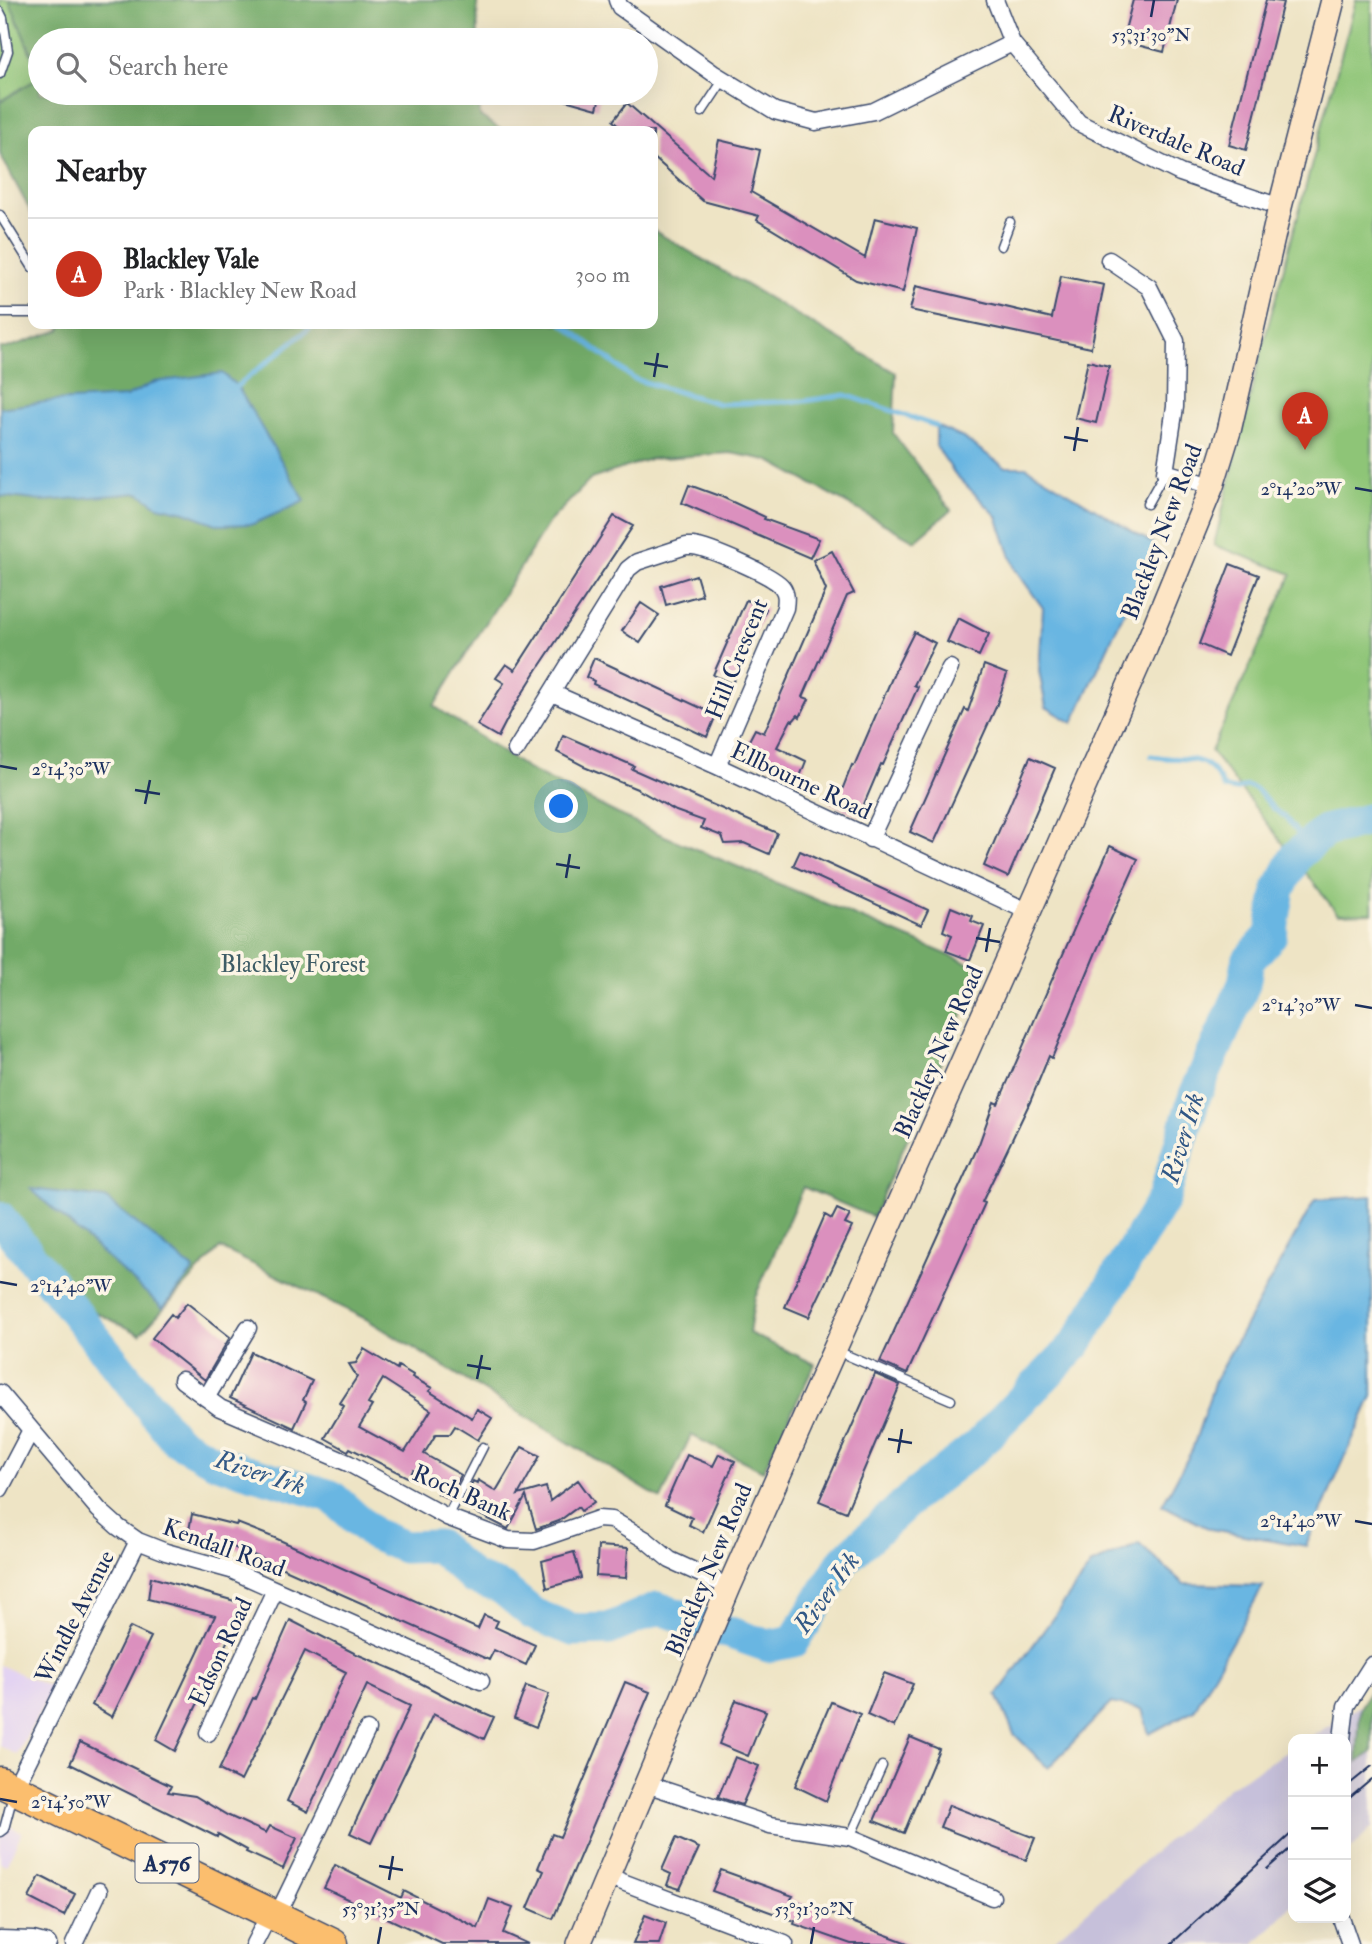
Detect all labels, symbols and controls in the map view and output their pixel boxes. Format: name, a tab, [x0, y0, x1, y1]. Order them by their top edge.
text: 53°31'30"N	[1111, 24, 1191, 47]
search box	[28, 28, 658, 105]
icon: search	[52, 48, 90, 86]
text: Search here	[108, 51, 228, 83]
street label: Riverdale Road	[1103, 98, 1249, 184]
text: Nearby	[56, 153, 146, 190]
text: Blackley Vale	[123, 244, 259, 276]
text: A	[72, 260, 86, 289]
text: 300 m	[575, 260, 630, 289]
text: Park · Blackley New Road	[123, 276, 357, 305]
pin: A	[1282, 392, 1328, 450]
street label: Blackley New Road	[1114, 440, 1210, 624]
text: 2°14'20"W	[1261, 478, 1342, 501]
street label: Hill Crescent	[699, 594, 775, 724]
street label: Ellbourne Road	[726, 735, 877, 827]
text: 2°14'30"W	[32, 758, 111, 781]
your location	[544, 789, 578, 823]
park label: Blackley Forest	[220, 949, 366, 980]
street label: Blackley New Road	[887, 961, 991, 1143]
text: 2°14'30"W	[1262, 994, 1341, 1017]
water label: River Irk	[1154, 1089, 1212, 1188]
text: 2°14'40"W	[30, 1275, 112, 1298]
water label: River Irk	[210, 1443, 309, 1503]
street label: Roch Bank	[408, 1457, 517, 1529]
street label: Blackley New Road	[658, 1478, 760, 1661]
text: 2°14'40"W	[1260, 1510, 1342, 1533]
street label: Kendall Road	[159, 1512, 290, 1585]
street label: Windle Avenue	[28, 1545, 122, 1690]
water label: River Irk	[786, 1546, 867, 1641]
street label: Edson Road	[182, 1593, 260, 1711]
map controls	[1288, 1734, 1351, 1923]
button: +	[1288, 1734, 1351, 1797]
text: 2°14'50"W	[31, 1791, 111, 1814]
button: −	[1288, 1797, 1351, 1860]
road number: A576	[136, 1844, 198, 1882]
button: layers	[1288, 1860, 1351, 1923]
text: 53°31'35"N	[342, 1898, 420, 1921]
text: 53°31'30"N	[774, 1898, 854, 1921]

